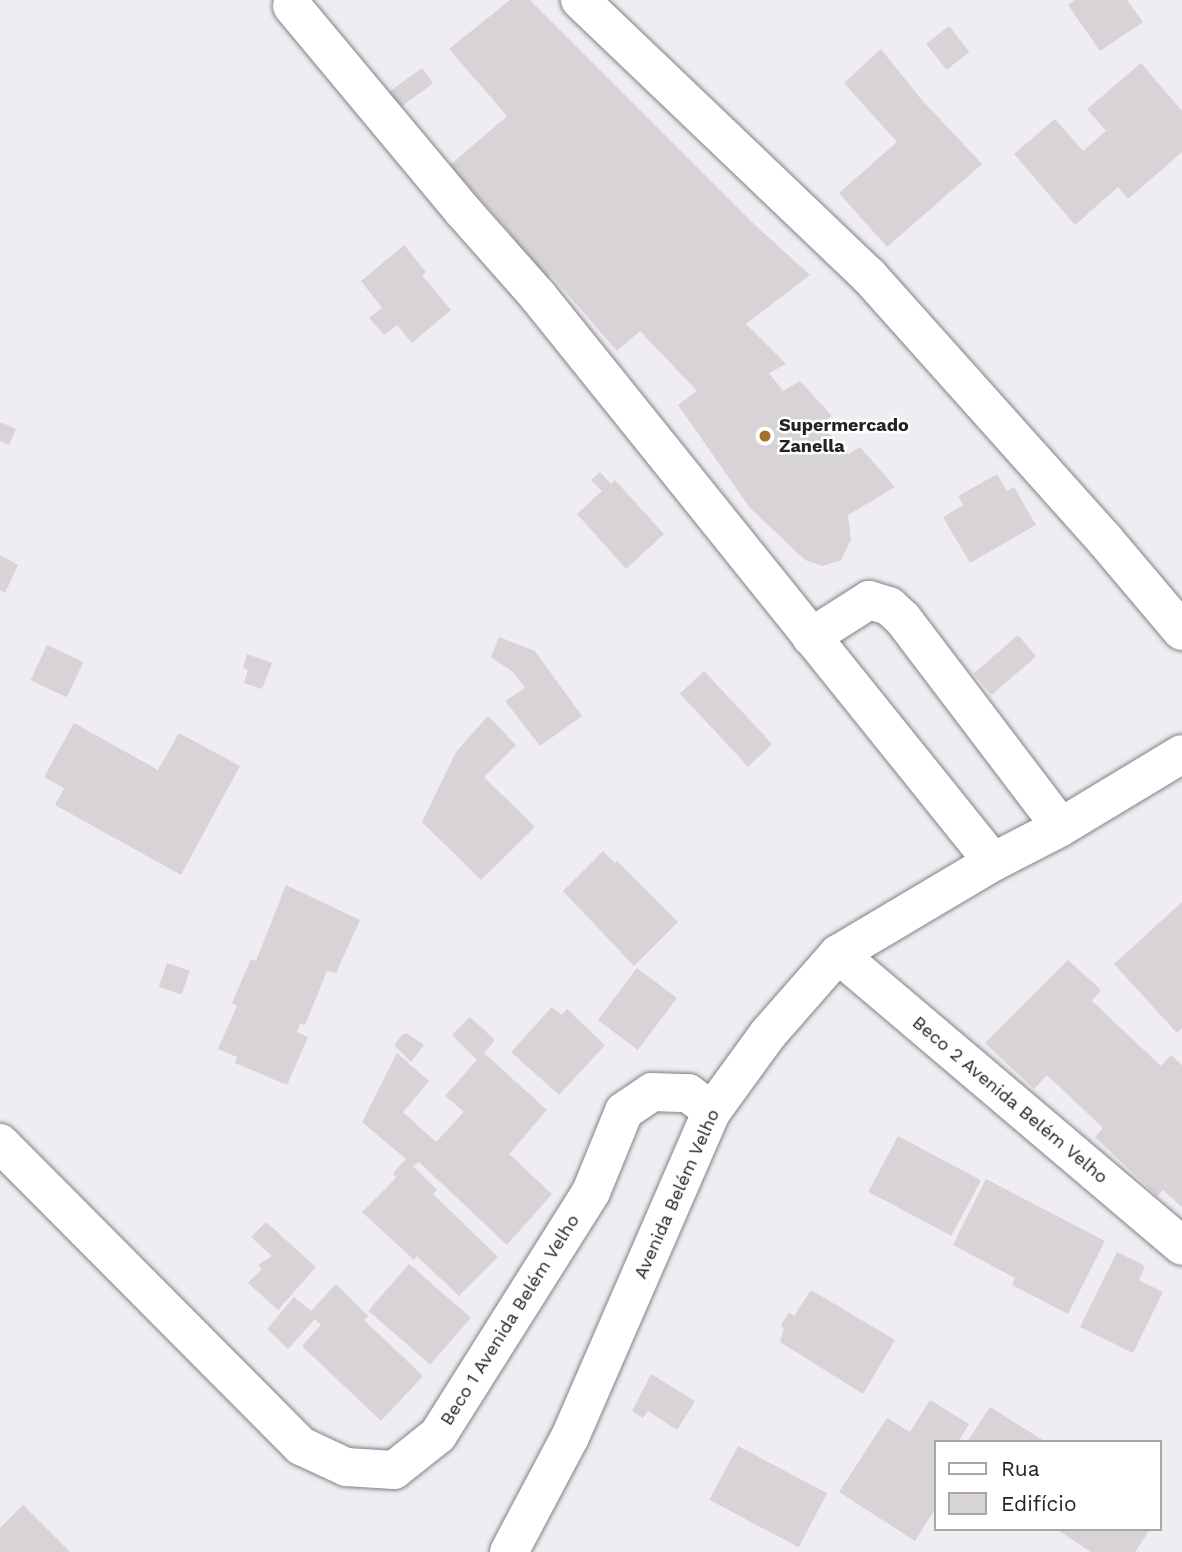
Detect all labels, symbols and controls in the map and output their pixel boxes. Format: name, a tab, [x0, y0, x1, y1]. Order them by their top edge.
place label: Supermercado Zanella	[779, 415, 909, 458]
marker: Supermercado Zanella	[757, 428, 773, 444]
street label: Beco 2 Avenida Belém Velho	[907, 1011, 1113, 1189]
street label: Avenida Belém Velho	[630, 1105, 724, 1283]
street label: Beco 1 Avenida Belém Velho	[435, 1210, 585, 1430]
legend	[934, 1440, 1161, 1531]
text: Rua	[1001, 1456, 1040, 1481]
text: Edifício	[1001, 1491, 1077, 1516]

